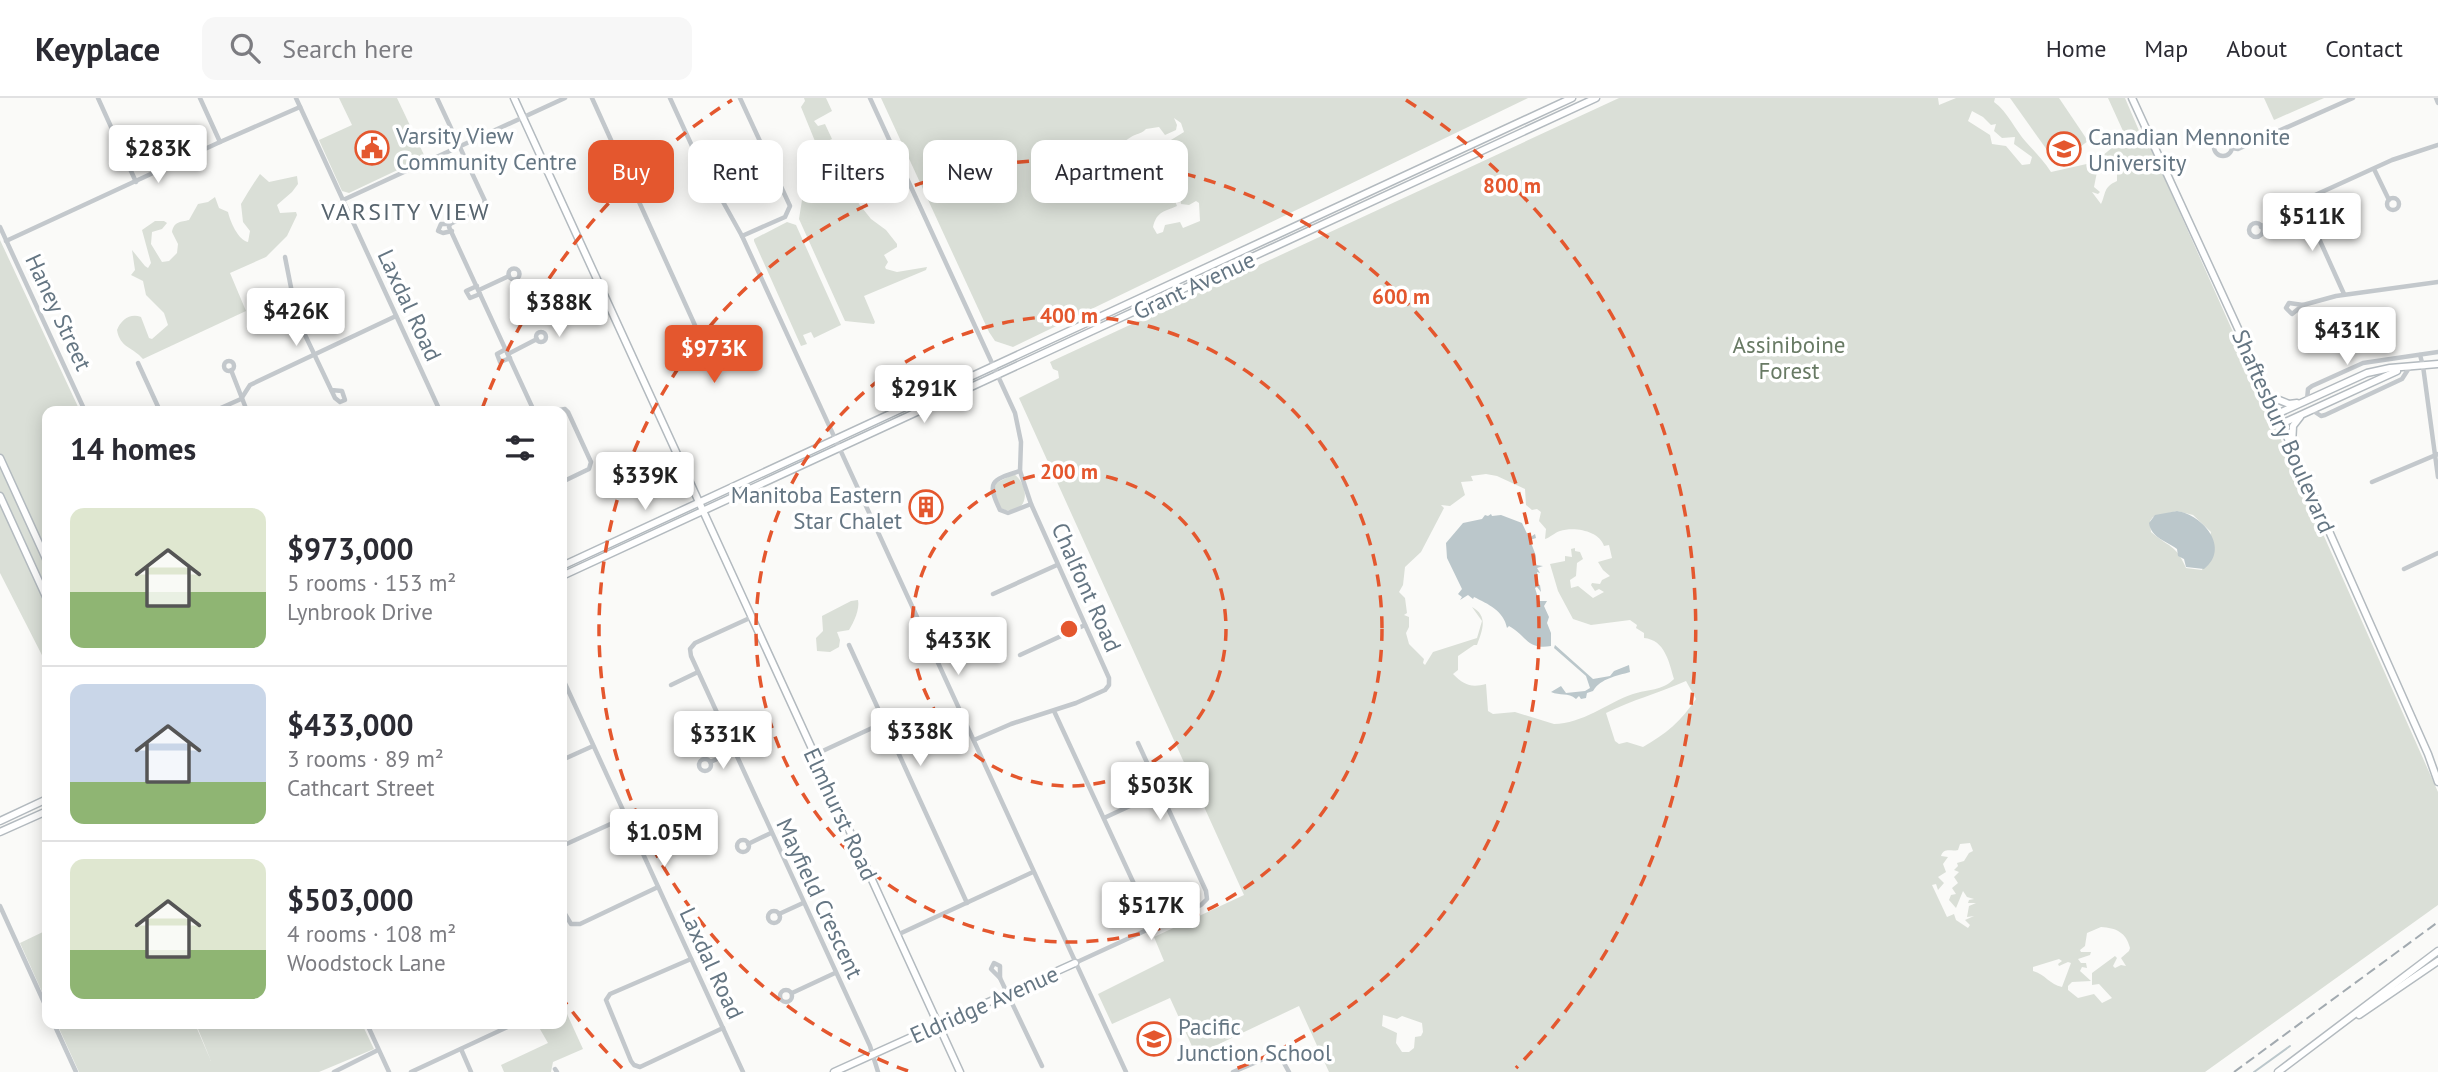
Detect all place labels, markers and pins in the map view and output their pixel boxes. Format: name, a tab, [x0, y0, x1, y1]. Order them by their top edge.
place label: Varsity View Community Centre	[395, 121, 577, 176]
place label: Canadian Mennonite University	[2088, 122, 2290, 177]
pin: $283K	[109, 126, 207, 185]
public building icon: Varsity View Community Centre	[353, 129, 391, 167]
school or university icon: Canadian Mennonite University	[2045, 130, 2083, 168]
pin: $511K	[2263, 194, 2361, 253]
pin: $388K	[510, 280, 608, 339]
pin: $426K	[247, 288, 345, 348]
pin: $431K	[2298, 308, 2396, 367]
pin: $973K	[665, 326, 763, 385]
pin: $291K	[875, 366, 973, 425]
pin: $339K	[596, 452, 694, 512]
place label: Manitoba Eastern Star Chalet	[731, 480, 902, 535]
building icon: Manitoba Eastern Star Chalet	[907, 488, 945, 526]
centre of rings	[1057, 617, 1081, 641]
pin: $433K	[909, 618, 1007, 677]
pin: $338K	[871, 708, 969, 768]
pin: $331K	[674, 712, 772, 771]
pin: $503K	[1111, 762, 1209, 822]
pin: $1.05M	[607, 810, 721, 869]
pin: $517K	[1102, 882, 1200, 942]
place label: Pacific Junction School	[1177, 1012, 1332, 1067]
school or university icon: Pacific Junction School	[1135, 1020, 1173, 1058]

